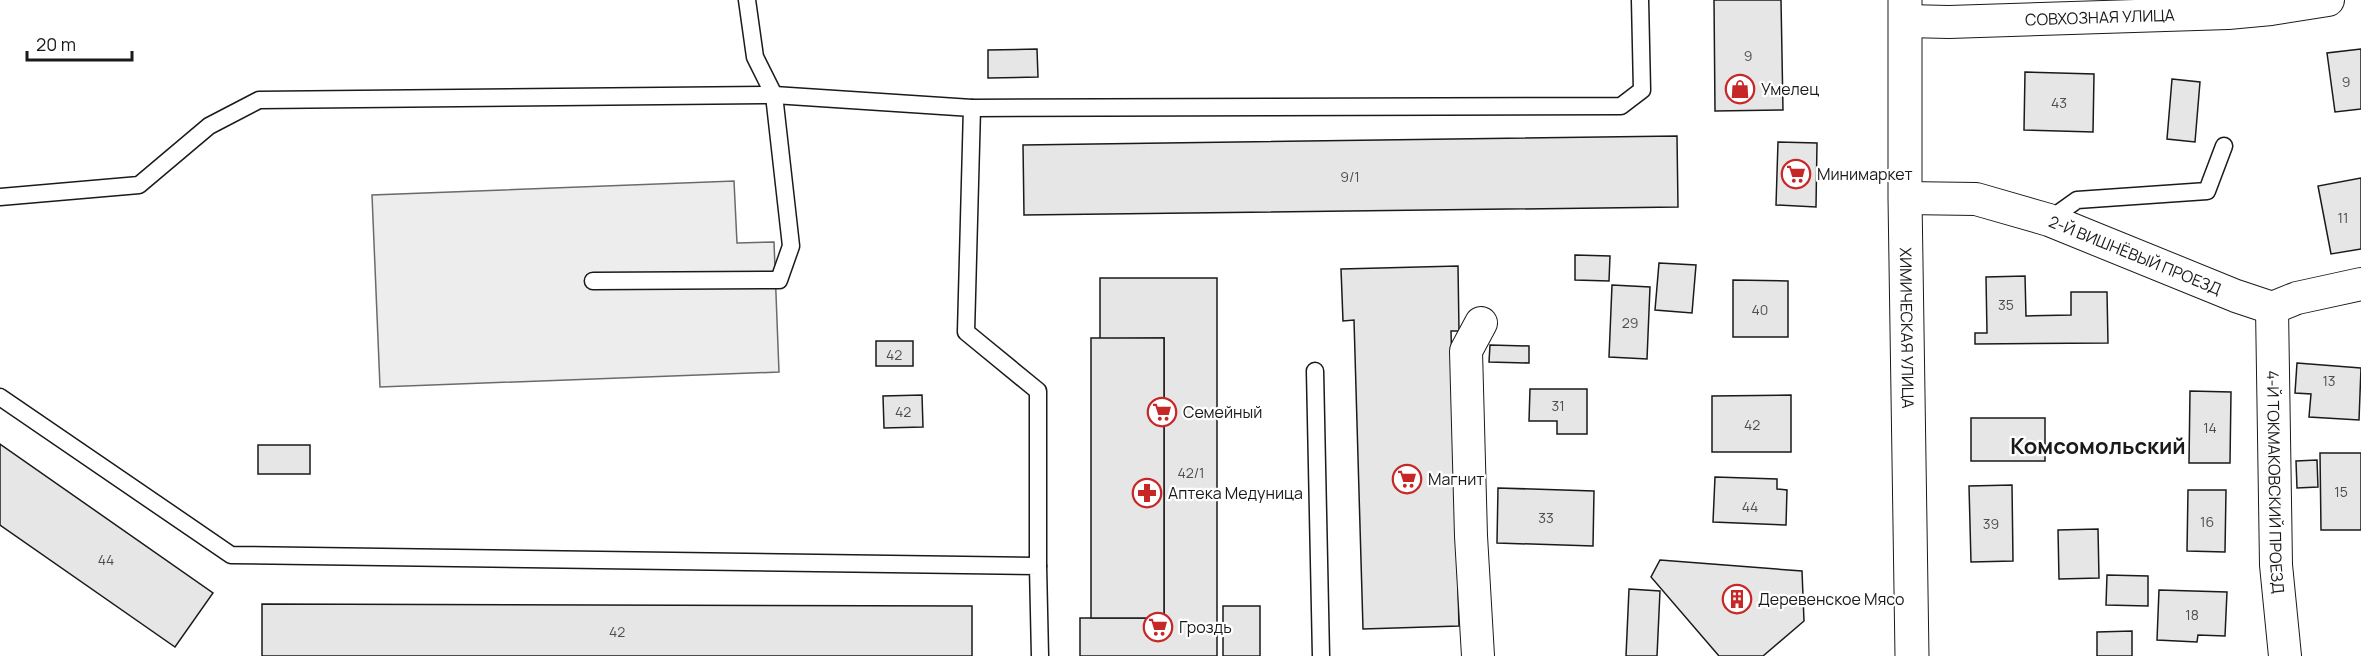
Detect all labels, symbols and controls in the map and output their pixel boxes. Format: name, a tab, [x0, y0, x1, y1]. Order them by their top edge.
street label: СОВХОЗНАЯ УЛИЦА	[2025, 4, 2175, 31]
scale bar	[27, 24, 132, 62]
text: 20 m	[36, 32, 76, 56]
house number: 9	[1744, 46, 1752, 65]
house number: 9	[2342, 72, 2350, 91]
shop icon: Умелец	[1724, 73, 1756, 105]
place label: Умелец	[1761, 78, 1819, 100]
house number: 43	[2051, 93, 2067, 112]
supermarket icon: Минимаркет	[1780, 158, 1812, 190]
place label: Минимаркет	[1817, 163, 1913, 185]
house number: 9/1	[1340, 167, 1360, 186]
house number: 11	[2338, 208, 2348, 227]
street label: 2-Й ВИШНЁВЫЙ ПРОЕЗД	[2046, 210, 2225, 300]
street label: ХИМИЧЕСКАЯ УЛИЦА	[1895, 247, 1919, 409]
house number: 35	[1998, 295, 2014, 314]
house number: 40	[1752, 300, 1768, 319]
house number: 29	[1622, 313, 1638, 332]
house number: 42	[886, 345, 902, 364]
street label: 4-Й ТОКМАКОВСКИЙ ПРОЕЗД	[2262, 370, 2290, 595]
house number: 13	[2322, 371, 2336, 390]
supermarket icon: Семейный	[1146, 396, 1178, 428]
house number: 31	[1551, 396, 1565, 415]
place label: Семейный	[1183, 401, 1262, 423]
house number: 42	[895, 402, 911, 421]
house number: 42	[1744, 415, 1760, 434]
house number: 14	[2203, 418, 2217, 437]
district label: Комсомольский	[2010, 431, 2186, 461]
house number: 42/1	[1177, 463, 1205, 482]
supermarket icon: Магнит	[1391, 463, 1423, 495]
place label: Магнит	[1428, 468, 1484, 490]
pharmacy icon: Аптека Медуница	[1131, 477, 1163, 509]
place label: Аптека Медуница	[1168, 482, 1303, 504]
house number: 15	[2334, 482, 2348, 501]
house number: 44	[1742, 497, 1758, 516]
house number: 33	[1538, 508, 1554, 527]
house number: 16	[2200, 512, 2214, 531]
house number: 39	[1983, 514, 1999, 533]
house number: 44	[98, 550, 114, 569]
building icon: Деревенское Мясо	[1721, 583, 1753, 615]
place label: Деревенское Мясо	[1758, 588, 1904, 610]
house number: 18	[2185, 605, 2199, 624]
supermarket icon: Гроздь	[1142, 611, 1174, 643]
place label: Гроздь	[1179, 616, 1232, 638]
house number: 42	[609, 622, 625, 641]

